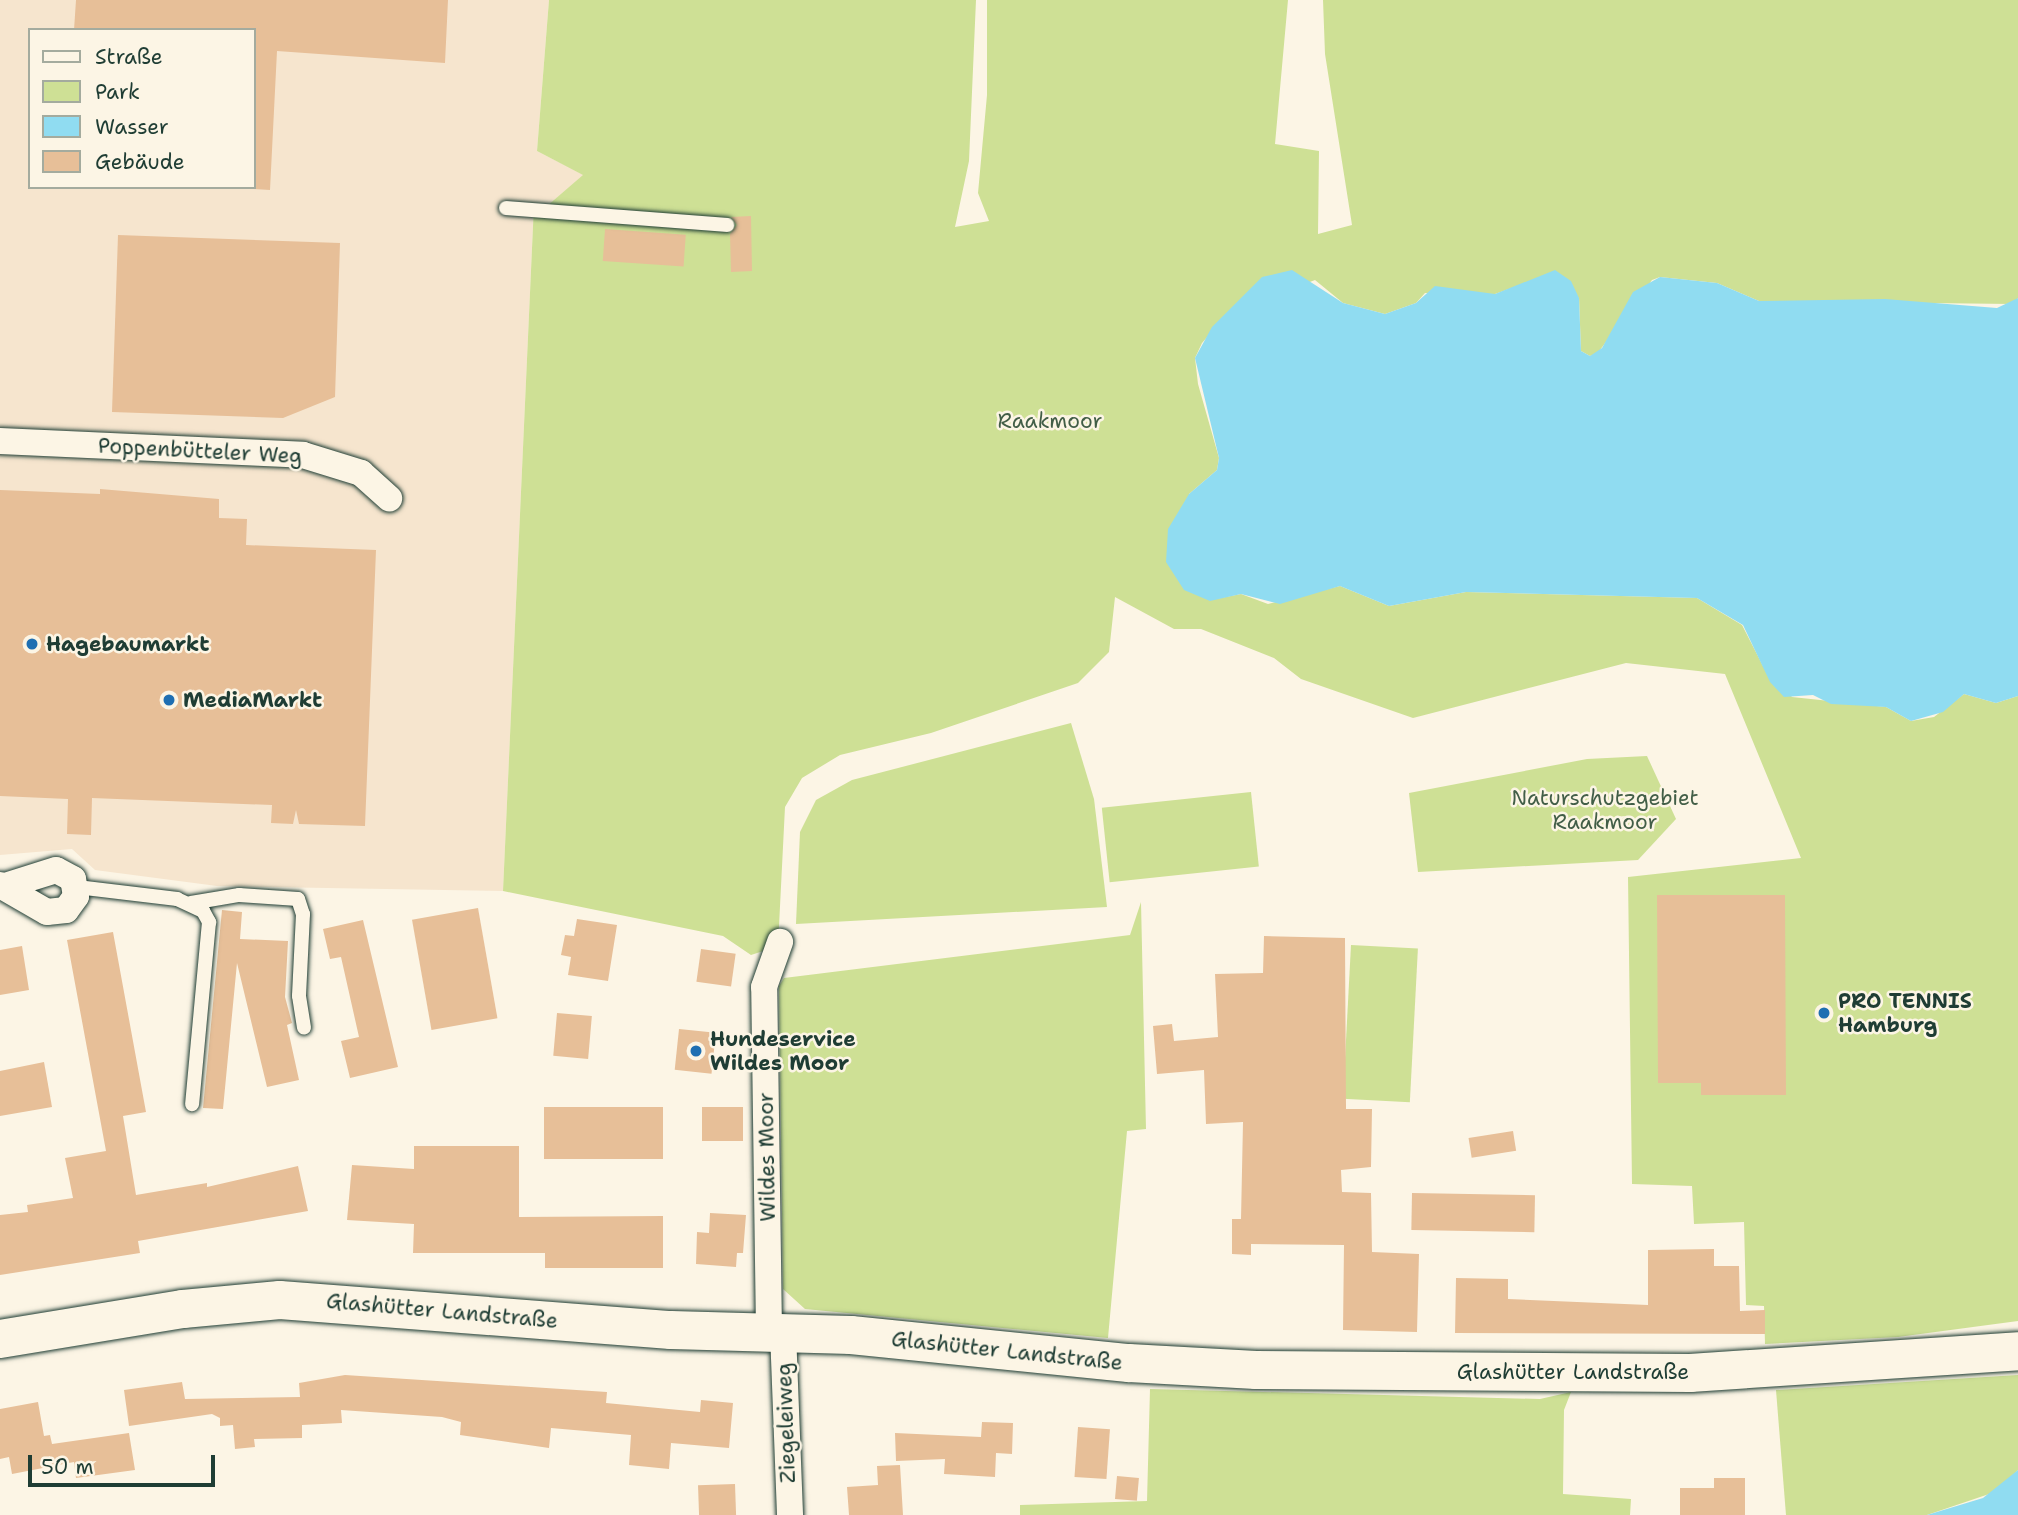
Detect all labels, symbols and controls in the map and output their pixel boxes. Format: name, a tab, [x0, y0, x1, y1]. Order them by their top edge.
legend	[28, 28, 256, 189]
text: Straße	[95, 43, 163, 71]
text: Park	[95, 78, 140, 106]
text: Wasser	[95, 113, 169, 141]
text: Gebäude	[95, 148, 185, 176]
park label: Raakmoor	[998, 408, 1102, 434]
street label: Poppenbütteler Weg	[97, 433, 303, 469]
place label: Hagebaumarkt	[46, 631, 209, 657]
marker: Hagebaumarkt	[24, 636, 40, 652]
place label: MediaMarkt	[183, 687, 322, 713]
marker: MediaMarkt	[161, 692, 177, 708]
park label: Naturschutzgebiet Raakmoor	[1511, 785, 1699, 835]
place label: PRO TENNIS Hamburg	[1838, 988, 1972, 1038]
marker: PRO TENNIS Hamburg	[1816, 1005, 1832, 1021]
place label: Hundeservice Wildes Moor	[710, 1026, 856, 1076]
marker: Hundeservice Wildes Moor	[688, 1043, 704, 1059]
street label: Wildes Moor	[753, 1092, 781, 1222]
street label: Glashütter Landstraße	[325, 1288, 559, 1334]
street label: Glashütter Landstraße	[890, 1326, 1124, 1376]
street label: Glashütter Landstraße	[1457, 1359, 1689, 1385]
street label: Ziegeleiweg	[771, 1362, 801, 1484]
scale bar	[32, 1442, 219, 1486]
text: 50 m	[41, 1453, 94, 1481]

